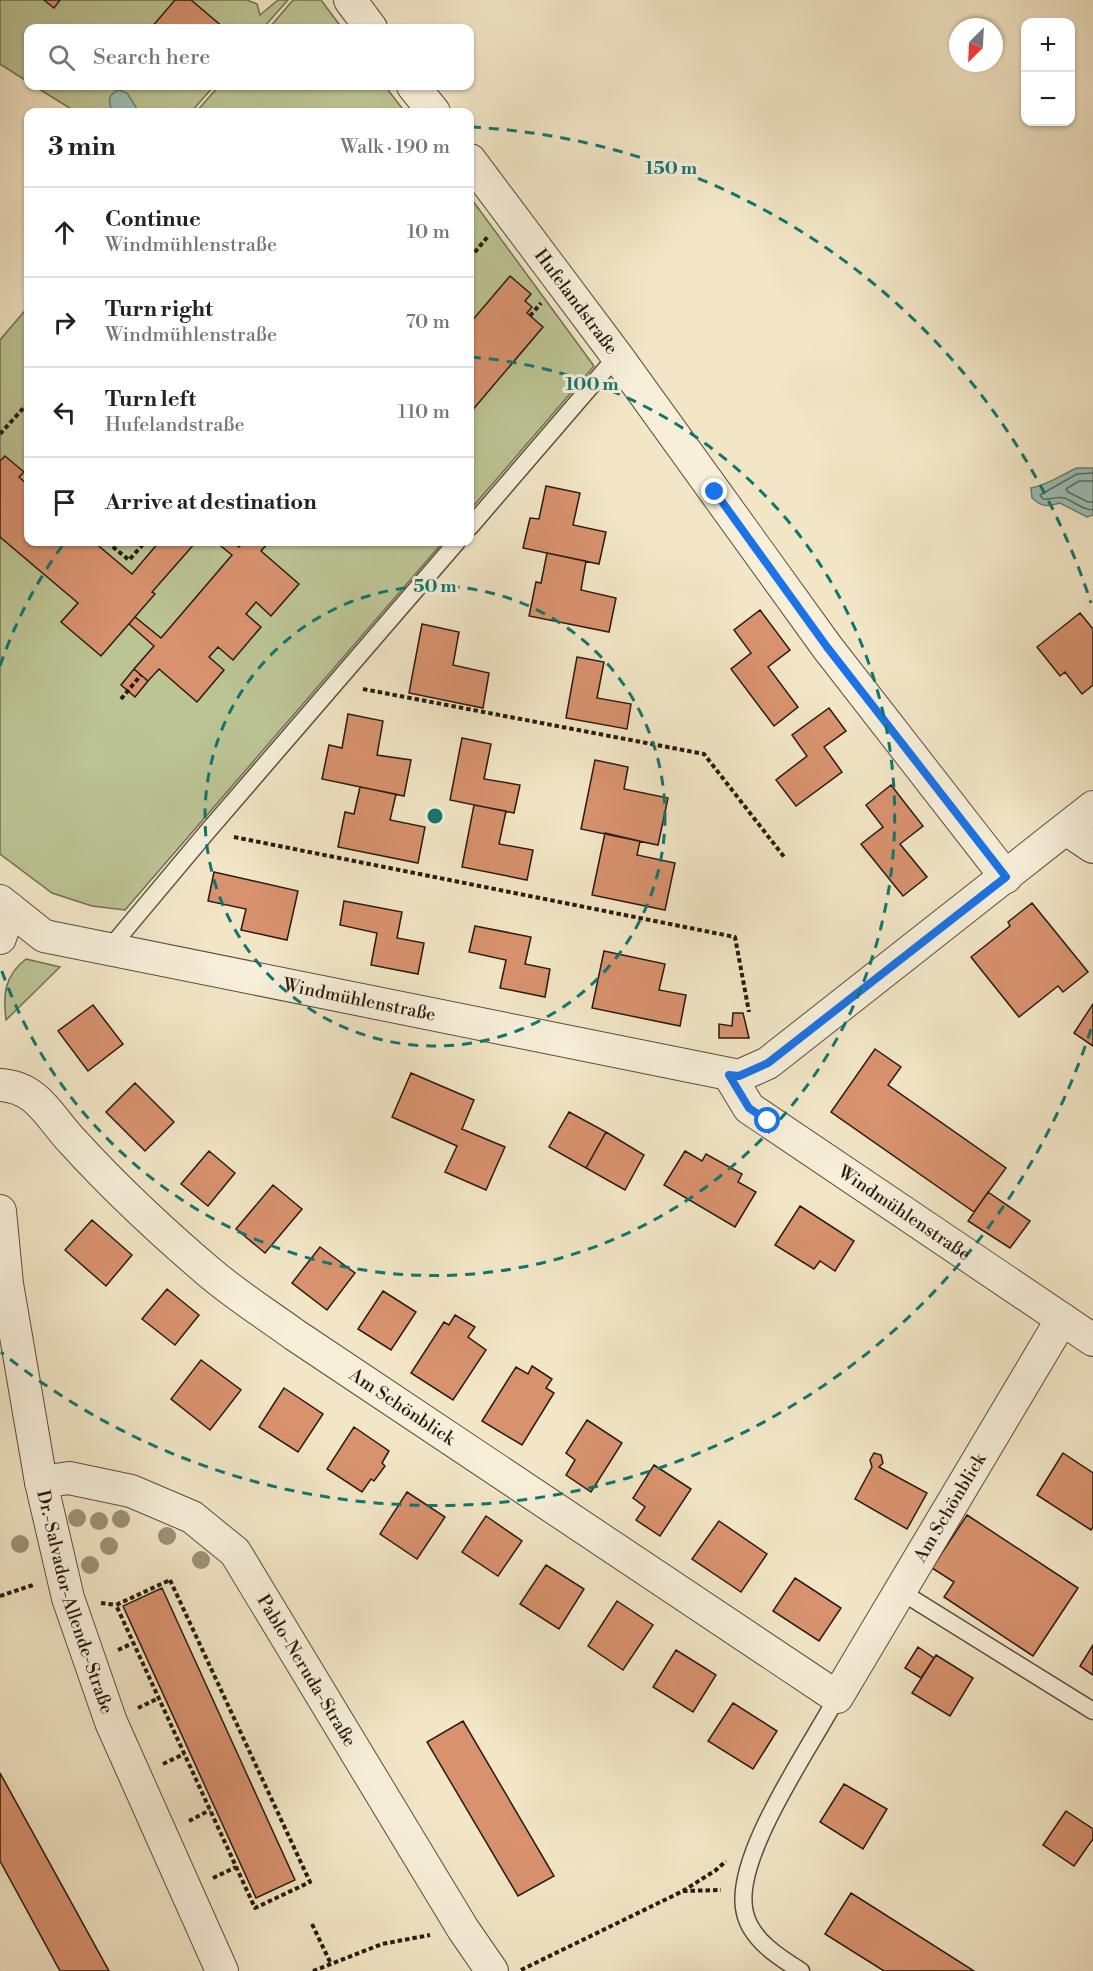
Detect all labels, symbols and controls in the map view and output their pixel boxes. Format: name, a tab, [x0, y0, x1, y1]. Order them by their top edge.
north arrow	[949, 18, 1003, 72]
map controls	[1021, 18, 1075, 126]
button: +	[1021, 18, 1075, 72]
search box	[24, 24, 474, 90]
icon: search	[45, 41, 78, 74]
text: Search here	[93, 44, 210, 71]
button: −	[1021, 72, 1075, 126]
text: 3 min	[48, 131, 116, 163]
text: Walk · 190 m	[340, 135, 450, 160]
text: 150 m	[645, 157, 698, 180]
text: Continue	[105, 206, 201, 233]
icon: ahead	[48, 216, 81, 249]
text: 10 m	[407, 220, 450, 245]
text: Windmühlenstraße	[105, 233, 277, 258]
street label: Hufelandstraße	[529, 244, 623, 359]
text: Turn right	[105, 296, 213, 323]
icon: right	[48, 306, 81, 339]
text: 70 m	[406, 310, 450, 335]
text: Windmühlenstraße	[105, 323, 277, 348]
text: 100 m	[565, 373, 619, 396]
text: Turn left	[105, 386, 196, 413]
icon: left	[48, 396, 81, 429]
text: 110 m	[398, 400, 450, 425]
text: Hufelandstraße	[105, 413, 245, 438]
route end	[701, 478, 727, 504]
icon: arrive	[48, 486, 81, 519]
text: Arrive at destination	[105, 489, 317, 516]
text: 50 m	[413, 575, 457, 598]
centre of rings	[425, 806, 445, 826]
street label: Windmühlenstraße	[280, 973, 438, 1026]
route start	[754, 1107, 780, 1133]
street label: Windmühlenstraße	[833, 1159, 975, 1266]
street label: Am Schönblick	[344, 1363, 461, 1451]
street label: Am Schönblick	[908, 1448, 992, 1567]
street label: Dr.-Salvador-Allende-Straße	[32, 1488, 119, 1717]
street label: Pablo-Neruda-Straße	[252, 1590, 362, 1751]

